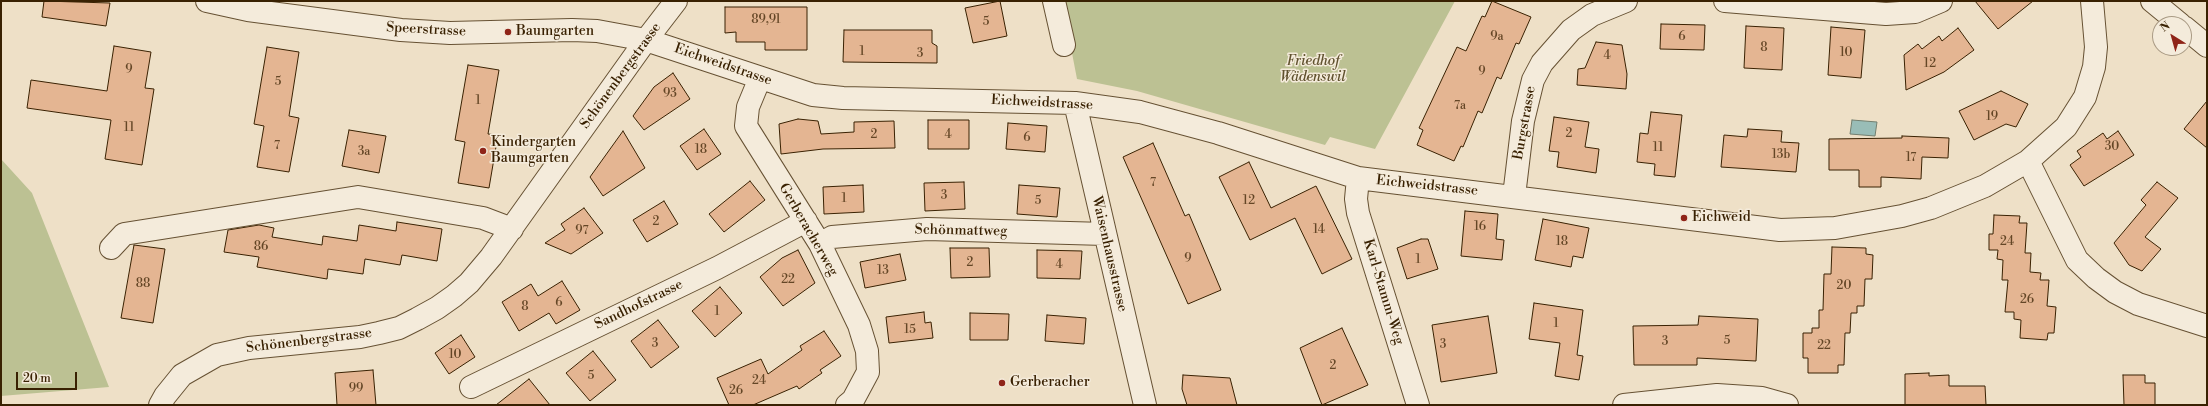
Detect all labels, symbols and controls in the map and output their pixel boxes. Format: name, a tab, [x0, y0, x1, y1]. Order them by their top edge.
house number: 89,91	[751, 13, 781, 27]
house number: 5	[983, 15, 989, 29]
north arrow	[2152, 16, 2192, 56]
text: N	[2158, 19, 2173, 35]
street label: Speerstrasse	[386, 20, 466, 40]
street label: Schönenbergstrasse	[577, 20, 665, 132]
place label: Baumgarten	[516, 24, 594, 40]
marker: Baumgarten	[503, 27, 513, 37]
house number: 9a	[1490, 30, 1504, 44]
house number: 6	[1678, 30, 1686, 44]
street label: Eichweidstrasse	[672, 40, 774, 90]
house number: 8	[1760, 41, 1768, 55]
house number: 1	[859, 45, 865, 59]
house number: 10	[1840, 46, 1852, 60]
house number: 3	[917, 47, 923, 61]
house number: 4	[1603, 49, 1611, 63]
park label: Friedhof Wädenswil	[1280, 54, 1346, 86]
house number: 12	[1924, 57, 1936, 71]
house number: 9	[125, 63, 133, 77]
house number: 9	[1478, 65, 1486, 79]
house number: 5	[275, 75, 281, 89]
street label: Burgstrasse	[1510, 85, 1540, 161]
house number: 93	[663, 87, 677, 101]
street label: Eichweidstrasse	[990, 92, 1094, 114]
house number: 1	[475, 94, 481, 108]
house number: 7a	[1454, 99, 1466, 113]
house number: 19	[1986, 110, 1998, 124]
house number: 11	[124, 121, 134, 135]
house number: 2	[1566, 127, 1572, 141]
house number: 2	[871, 128, 877, 142]
house number: 4	[944, 128, 952, 142]
house number: 6	[1023, 131, 1031, 145]
place label: Kindergarten Baumgarten	[491, 135, 576, 168]
house number: 7	[274, 139, 280, 153]
house number: 30	[2105, 140, 2119, 154]
house number: 11	[1653, 141, 1663, 155]
house number: 18	[695, 143, 707, 157]
house number: 3a	[358, 145, 370, 159]
marker: Kindergarten Baumgarten	[478, 146, 488, 156]
house number: 13b	[1772, 148, 1790, 162]
house number: 17	[1906, 151, 1916, 165]
street label: Eichweidstrasse	[1375, 172, 1479, 200]
house number: 7	[1150, 176, 1156, 190]
street label: Gerberacherweg	[775, 181, 841, 279]
house number: 3	[941, 189, 947, 203]
house number: 1	[841, 192, 847, 206]
house number: 5	[1035, 194, 1041, 208]
house number: 12	[1243, 194, 1255, 208]
street label: Waisenhausstrasse	[1088, 195, 1130, 313]
place label: Eichweid	[1692, 210, 1751, 226]
marker: Eichweid	[1679, 213, 1689, 223]
house number: 2	[653, 215, 659, 229]
house number: 16	[1474, 220, 1486, 234]
street label: Schönmattweg	[915, 222, 1007, 240]
house number: 14	[1313, 223, 1325, 237]
house number: 97	[575, 224, 589, 238]
house number: 18	[1556, 235, 1568, 249]
house number: 24	[2000, 235, 2014, 249]
street label: Karl-Stamm-Weg	[1359, 237, 1407, 347]
house number: 86	[254, 240, 268, 254]
house number: 9	[1184, 252, 1192, 266]
house number: 1	[1415, 253, 1421, 267]
house number: 2	[967, 256, 973, 270]
house number: 4	[1055, 258, 1063, 272]
house number: 13	[877, 264, 889, 278]
house number: 22	[781, 273, 795, 287]
street label: Sandhofstrasse	[592, 276, 686, 334]
house number: 88	[136, 277, 150, 291]
house number: 20	[1837, 279, 1851, 293]
house number: 26	[2020, 293, 2034, 307]
house number: 6	[555, 296, 563, 310]
house number: 8	[521, 300, 529, 314]
house number: 1	[714, 305, 720, 319]
house number: 1	[1553, 317, 1559, 331]
house number: 15	[904, 323, 916, 337]
street label: Schönenbergstrasse	[245, 325, 373, 357]
house number: 5	[1724, 334, 1730, 348]
house number: 3	[1662, 335, 1668, 349]
house number: 3	[652, 337, 658, 351]
house number: 3	[1440, 338, 1446, 352]
house number: 22	[1817, 339, 1831, 353]
house number: 10	[449, 348, 461, 362]
house number: 2	[1330, 359, 1336, 373]
scale bar	[18, 364, 79, 390]
house number: 5	[588, 369, 594, 383]
text: 20 m	[23, 371, 51, 386]
house number: 24	[752, 374, 766, 388]
place label: Gerberacher	[1010, 375, 1090, 391]
marker: Gerberacher	[997, 378, 1007, 388]
house number: 99	[349, 382, 363, 396]
house number: 26	[729, 384, 743, 398]

